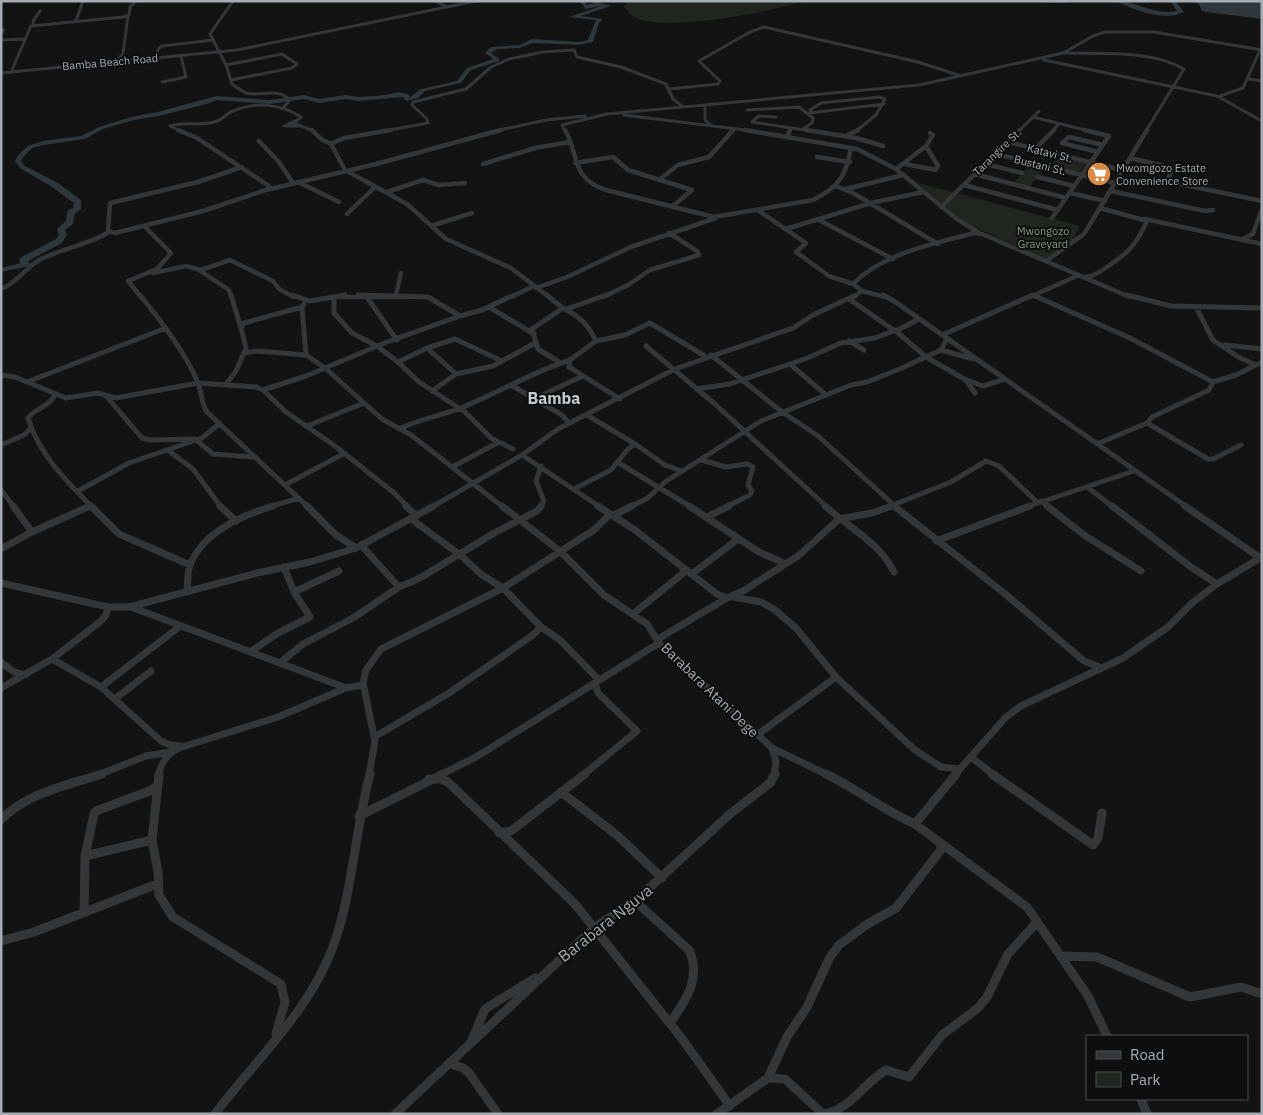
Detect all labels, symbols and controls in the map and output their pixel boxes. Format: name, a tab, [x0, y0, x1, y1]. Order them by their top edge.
street label: Bamba Beach Road	[61, 51, 159, 73]
street label: Tarangire St.	[970, 125, 1024, 179]
street label: Katavi St.	[1026, 141, 1074, 165]
street label: Bustani St.	[1012, 152, 1068, 178]
supermarket icon: Mwomgozo Estate Convenience Store	[1086, 161, 1112, 187]
place label: Mwomgozo Estate Convenience Store	[1116, 161, 1208, 188]
park label: Mwongozo Graveyard	[1017, 224, 1069, 251]
district label: Bamba	[528, 388, 580, 408]
street label: Barabara Atani Dege	[657, 639, 763, 741]
street label: Barabara Nguva	[554, 880, 657, 966]
legend	[1086, 1035, 1248, 1100]
text: Road	[1130, 1045, 1165, 1064]
text: Park	[1130, 1070, 1160, 1089]

